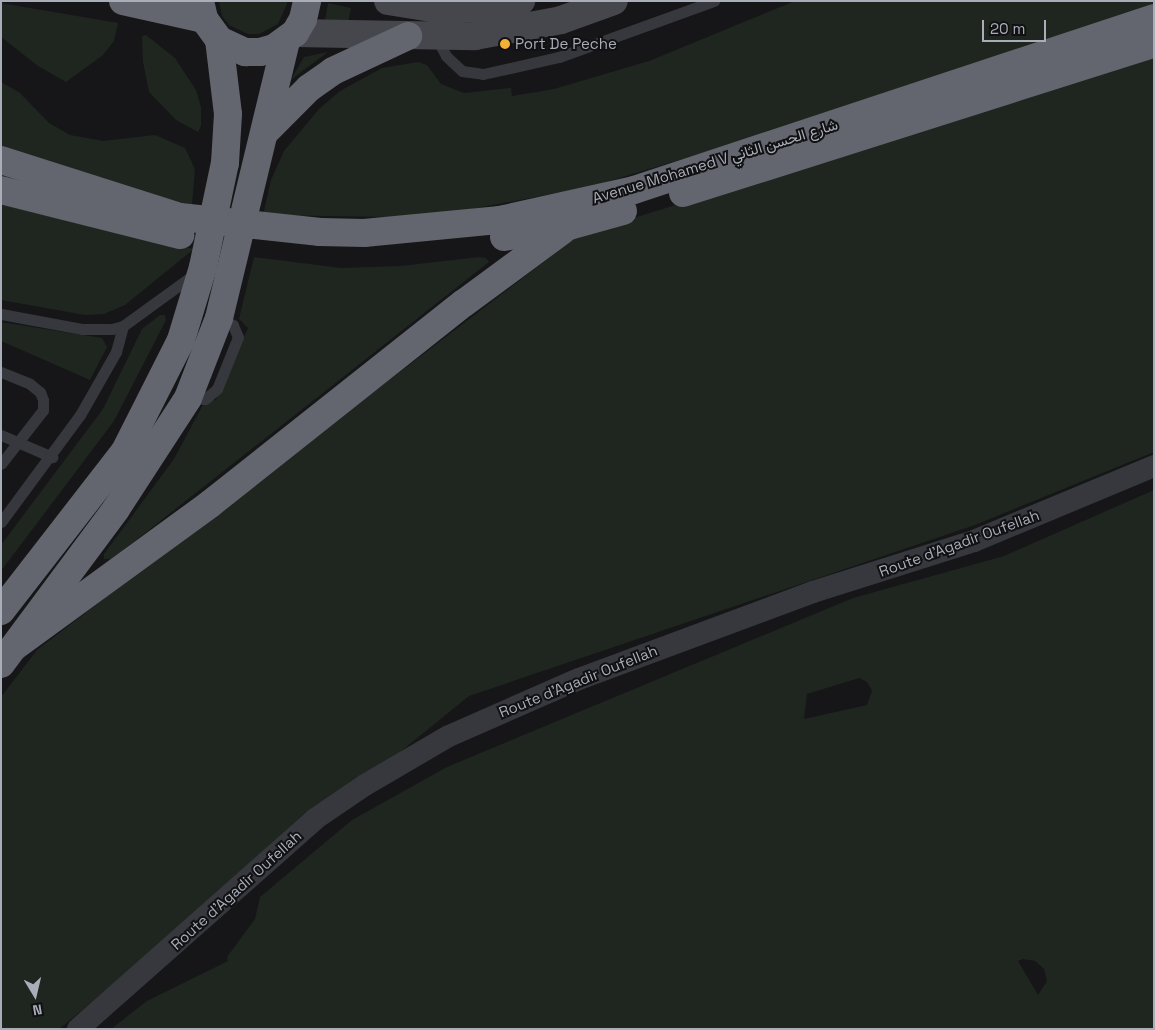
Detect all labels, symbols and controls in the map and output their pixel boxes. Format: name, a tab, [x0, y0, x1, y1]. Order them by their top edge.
scale bar	[985, 10, 1049, 42]
text: 20 m	[990, 19, 1025, 38]
place label: Port De Peche	[515, 35, 617, 53]
marker: Port De Peche	[499, 38, 511, 50]
street label: Avenue Mohamed V شارع الحسن الثاني	[590, 115, 840, 207]
street label: Route d'Agadir Oufellah	[876, 506, 1042, 580]
street label: Route d'Agadir Oufellah	[496, 641, 660, 721]
street label: Route d'Agadir Oufellah	[167, 827, 305, 953]
north arrow	[10, 970, 60, 1020]
text: N	[31, 1000, 43, 1019]

